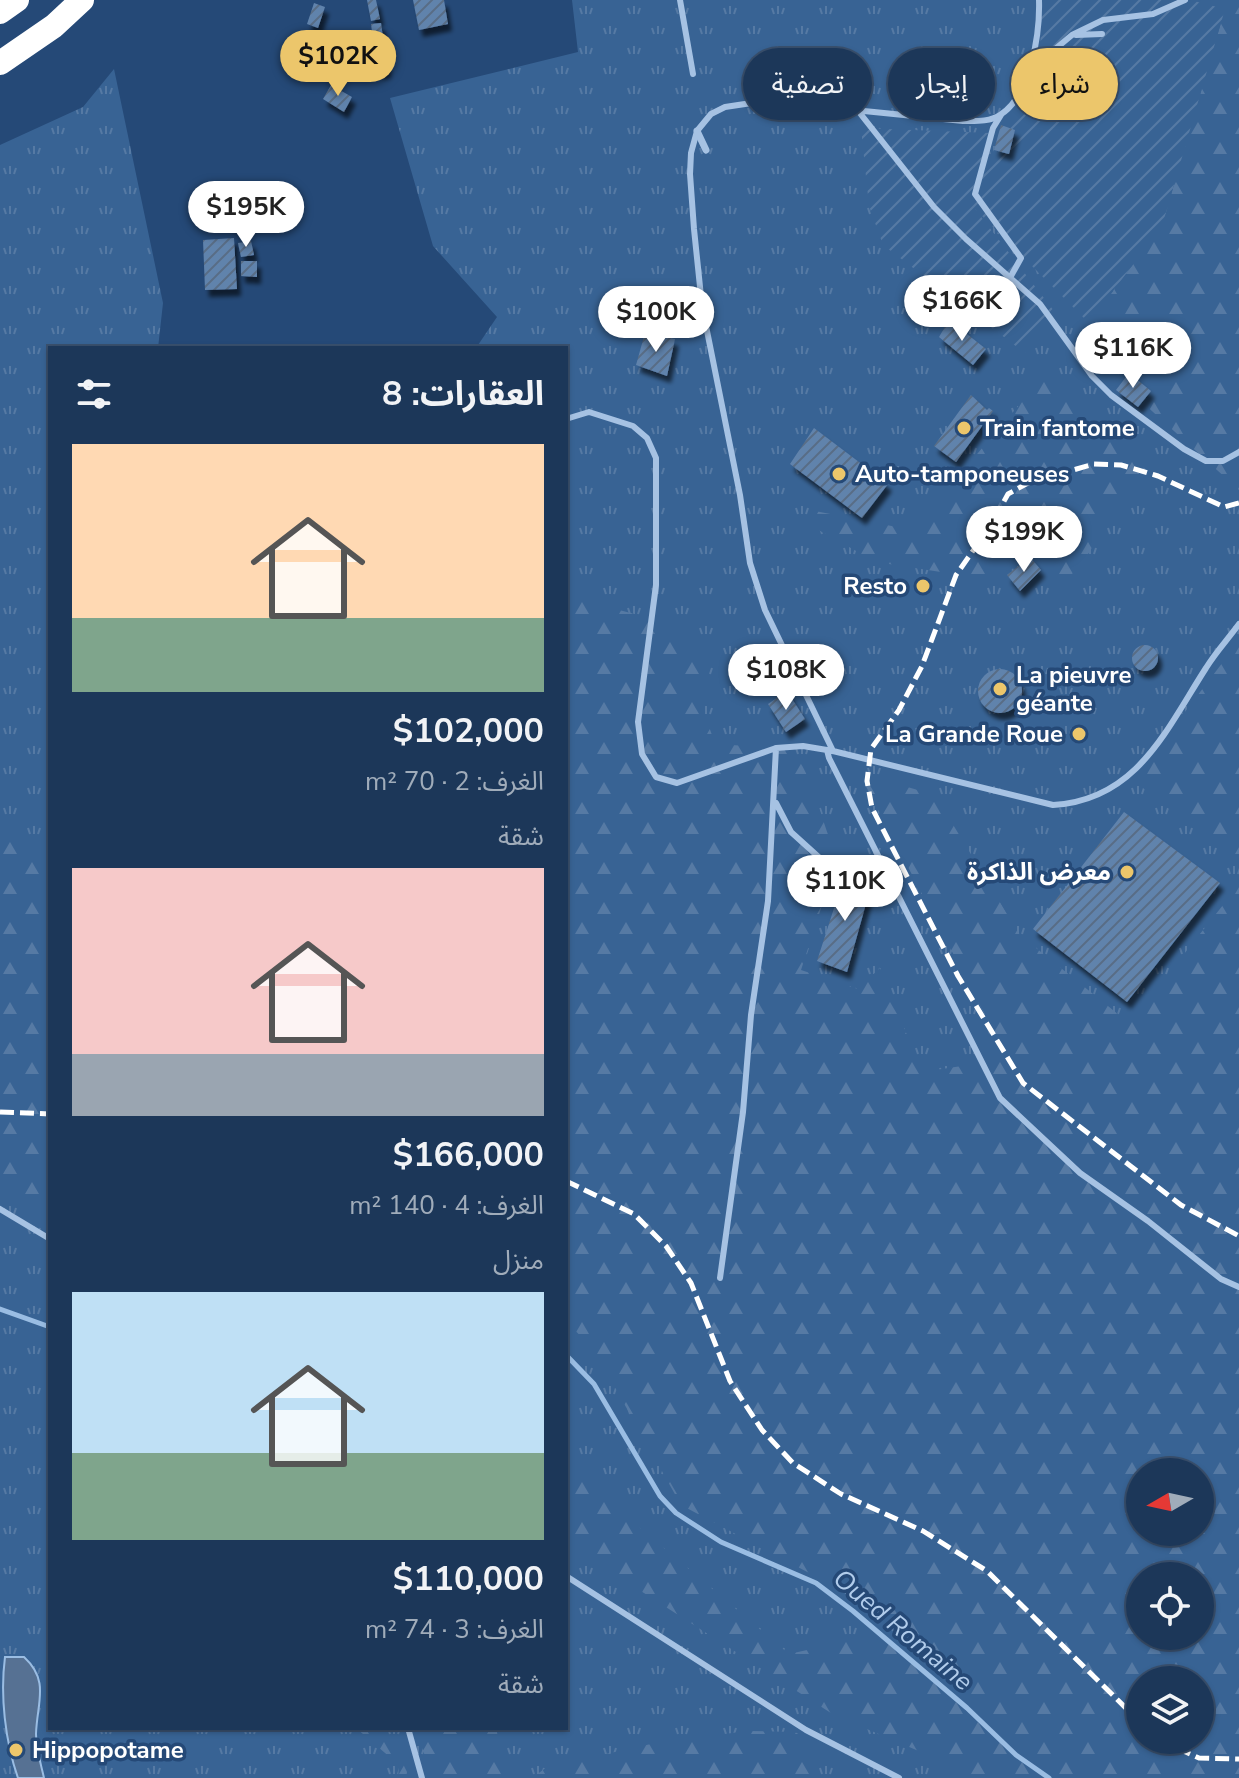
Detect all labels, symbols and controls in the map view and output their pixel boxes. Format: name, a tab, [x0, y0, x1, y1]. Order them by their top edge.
pin: $102K	[282, 30, 394, 98]
text: $102K	[298, 38, 378, 73]
chip: تصفية	[743, 48, 872, 120]
chip: إيجار	[888, 48, 995, 120]
chip: شراء	[1011, 48, 1118, 120]
pin: $195K	[190, 181, 302, 249]
text: $195K	[206, 189, 286, 224]
pin: $166K	[906, 275, 1018, 343]
text: $166K	[922, 283, 1002, 318]
pin: $100K	[600, 286, 712, 354]
text: $100K	[616, 294, 696, 329]
pin: $116K	[1077, 322, 1189, 390]
text: $116K	[1093, 330, 1173, 365]
text: العقارات: 8	[382, 371, 544, 417]
icon: filters	[72, 372, 116, 416]
place label: Train fantome	[980, 412, 1135, 444]
marker: Train fantome	[955, 419, 973, 437]
place label: Auto-tamponeuses	[855, 458, 1069, 490]
marker: Auto-tamponeuses	[830, 465, 848, 483]
icon: home	[236, 496, 380, 640]
pin: $199K	[968, 506, 1080, 574]
text: $199K	[984, 514, 1064, 549]
place label: Resto	[843, 570, 907, 602]
marker: Resto	[914, 577, 932, 595]
pin: $108K	[730, 644, 842, 712]
text: $108K	[746, 652, 826, 687]
place label: La pieuvre géante	[1016, 659, 1131, 719]
marker: La pieuvre géante	[991, 680, 1009, 698]
text: $102,000	[393, 708, 544, 754]
place label: La Grande Roue	[885, 718, 1063, 750]
marker: La Grande Roue	[1070, 725, 1088, 743]
text: الغرف: 2 · 70 m²	[365, 764, 544, 799]
text: شقة	[498, 819, 544, 854]
pin: $110K	[789, 855, 901, 923]
place label: معرض الذاكرة	[967, 856, 1111, 888]
text: $110K	[805, 863, 885, 898]
marker: معرض الذاكرة	[1118, 863, 1136, 881]
icon: home	[236, 920, 380, 1064]
text: $166,000	[393, 1132, 544, 1178]
text: الغرف: 4 · 140 m²	[349, 1188, 544, 1223]
text: منزل	[493, 1243, 544, 1278]
icon: home	[236, 1344, 380, 1488]
north arrow	[1126, 1458, 1214, 1546]
map controls	[1126, 1458, 1214, 1754]
text: $110,000	[393, 1556, 544, 1602]
water label: Oued Romaine	[826, 1561, 980, 1699]
button: locate	[1126, 1562, 1214, 1650]
text: الغرف: 3 · 74 m²	[365, 1612, 544, 1647]
button: layers	[1126, 1666, 1214, 1754]
text: شقة	[498, 1667, 544, 1702]
place label: Hippopotame	[32, 1734, 184, 1766]
marker: Hippopotame	[7, 1741, 25, 1759]

